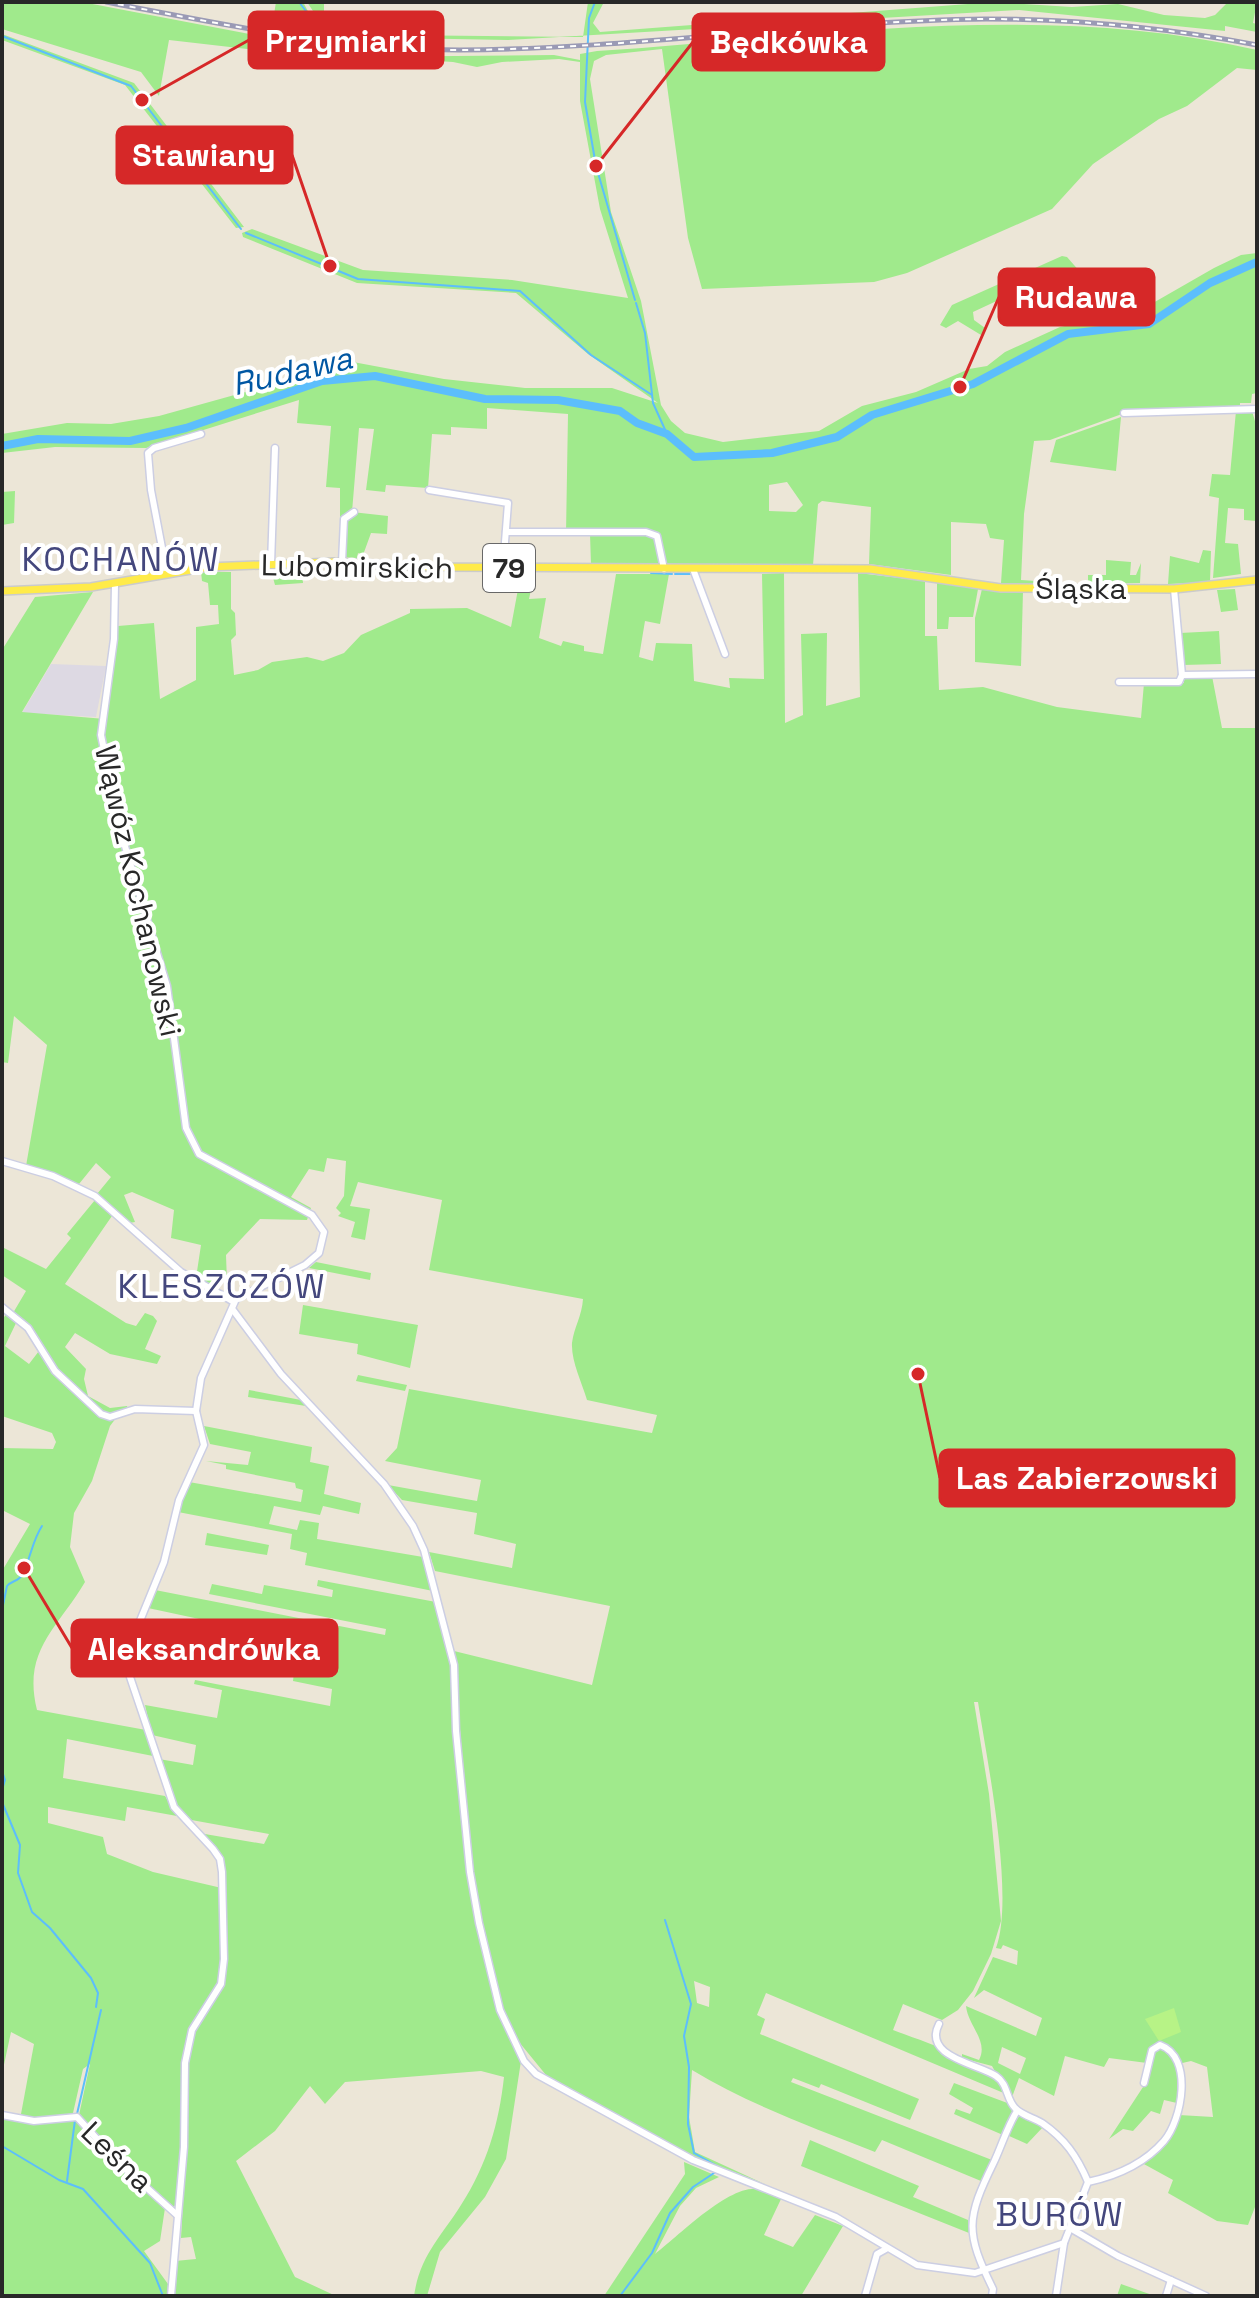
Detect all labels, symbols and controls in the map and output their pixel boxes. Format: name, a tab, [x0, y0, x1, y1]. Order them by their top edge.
callout: Przymiarki	[249, 12, 443, 68]
callout: Będkówka	[693, 14, 884, 70]
text: Przymiarki	[265, 21, 427, 61]
text: Będkówka	[710, 22, 868, 62]
callout: Stawiany	[117, 127, 292, 183]
text: Stawiany	[132, 135, 276, 175]
callout: Rudawa	[999, 269, 1154, 325]
text: Rudawa	[1015, 277, 1137, 317]
water label: Rudawa	[228, 338, 357, 404]
district label: KOCHANÓW	[22, 538, 220, 581]
road number: 79	[483, 544, 535, 592]
street label: Lubomirskich	[261, 545, 453, 588]
street label: Śląska	[1035, 569, 1127, 608]
street label: Wąwóz Kochanowski	[86, 742, 191, 1040]
district label: KLESZCZÓW	[117, 1265, 327, 1308]
callout: Las Zabierzowski	[940, 1450, 1234, 1506]
text: Las Zabierzowski	[956, 1458, 1218, 1498]
callout: Aleksandrówka	[72, 1620, 337, 1676]
text: Aleksandrówka	[87, 1629, 321, 1669]
street label: Leśna	[73, 2113, 162, 2200]
district label: BURÓW	[996, 2193, 1124, 2236]

